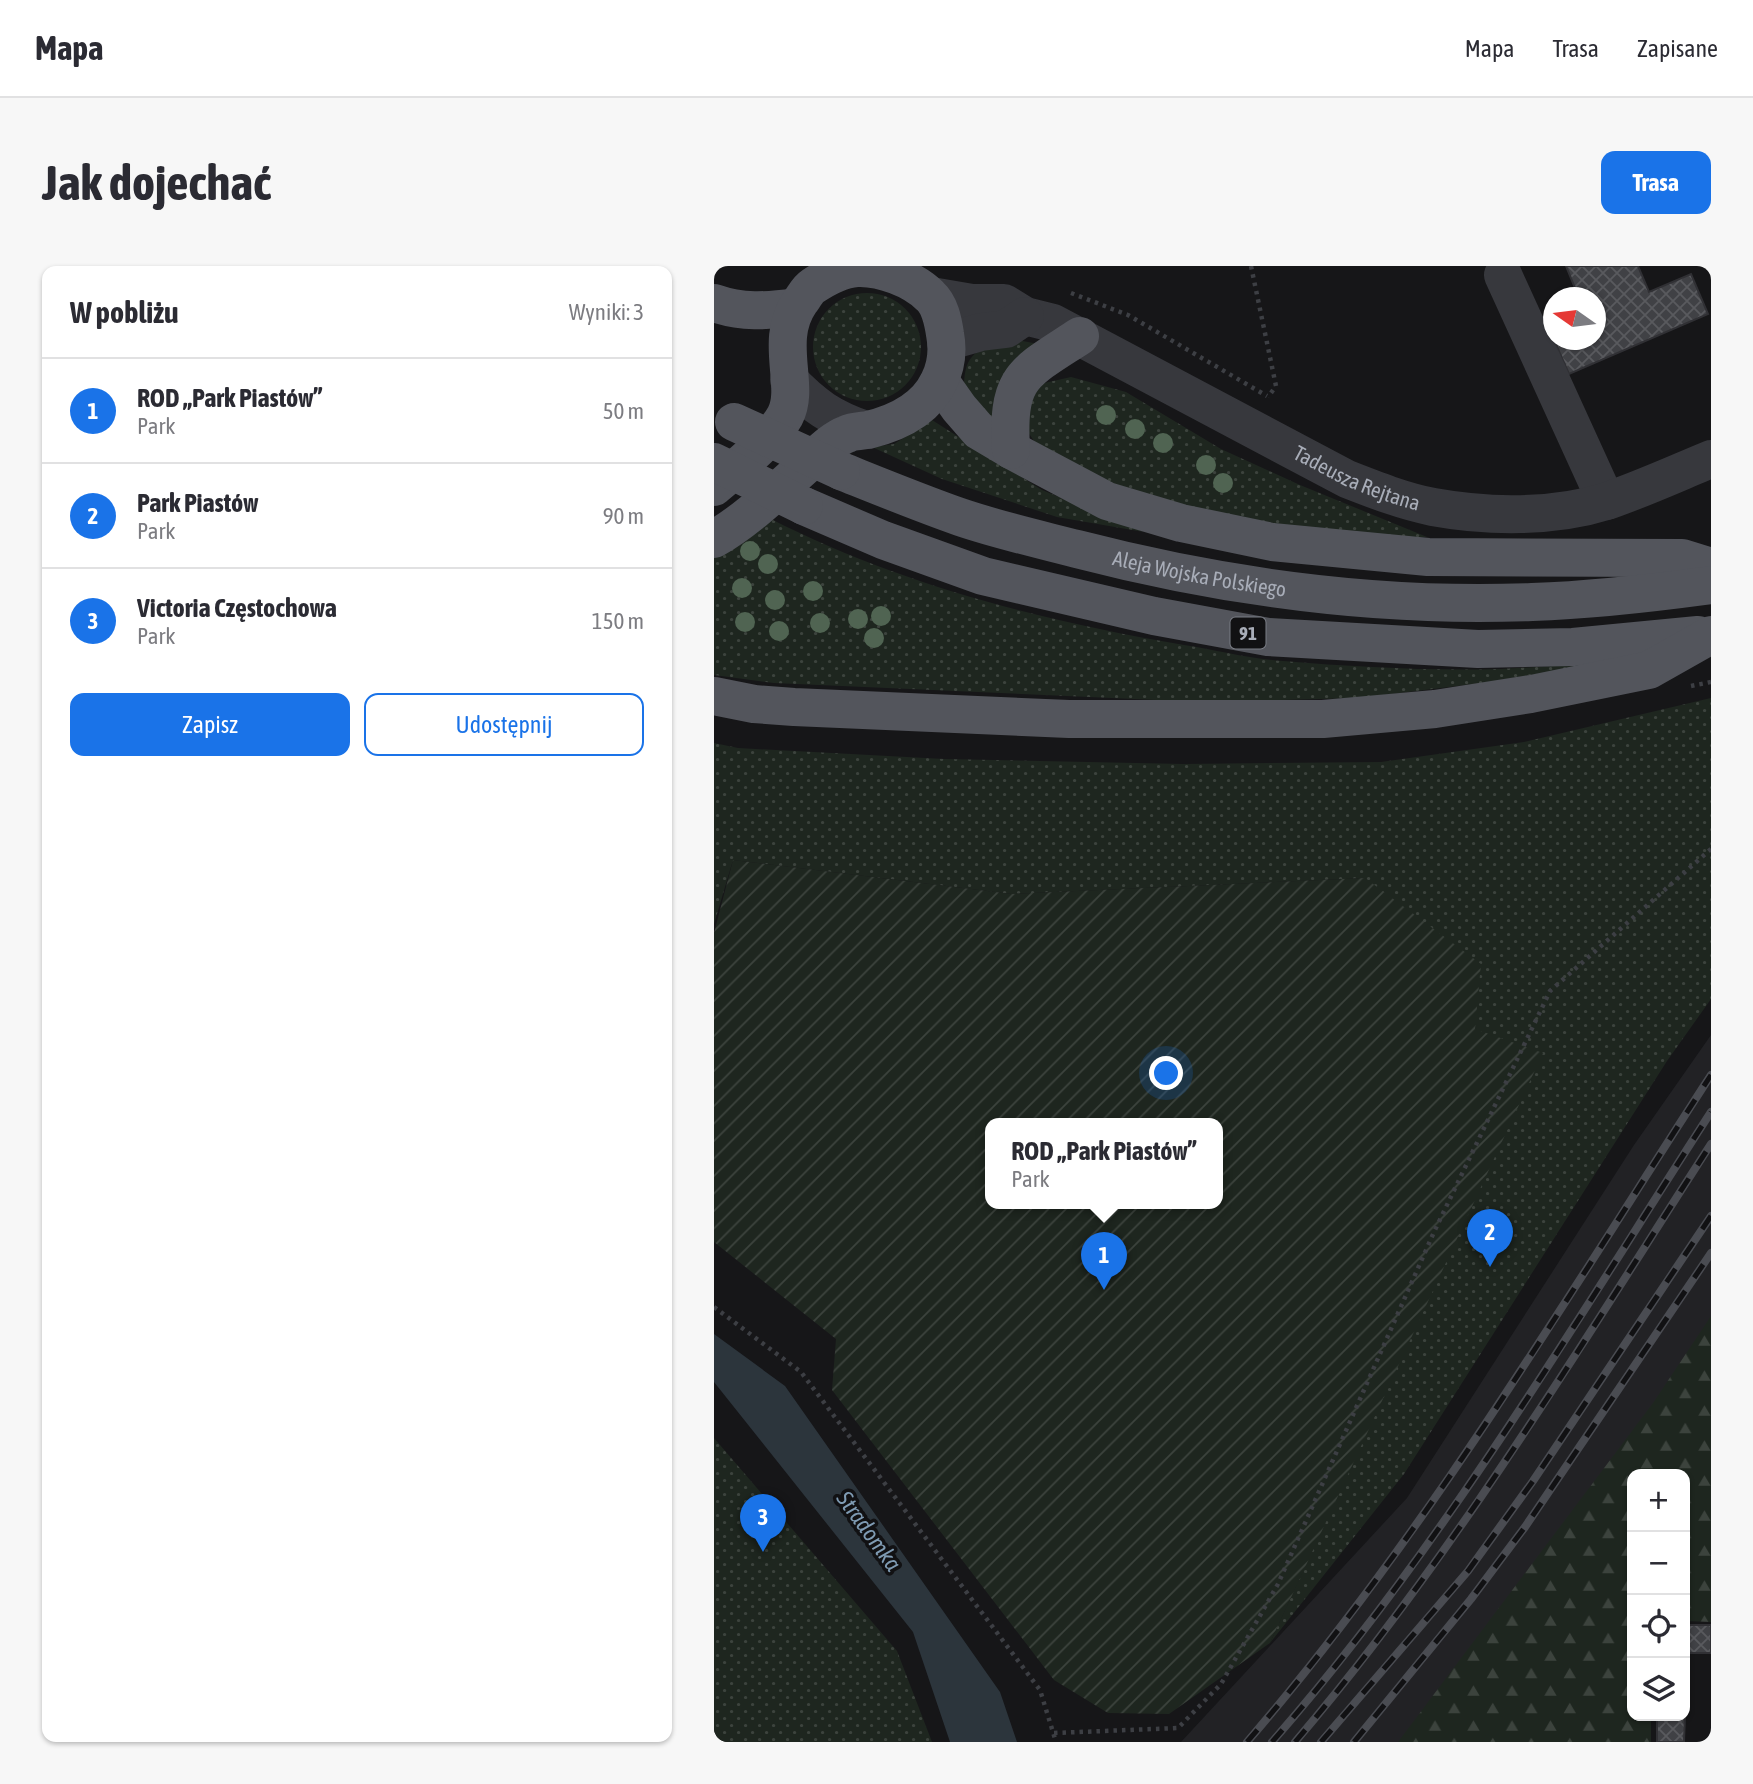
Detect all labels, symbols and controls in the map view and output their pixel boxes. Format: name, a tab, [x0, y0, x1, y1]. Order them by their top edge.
text: Mapa	[35, 29, 103, 67]
text: Mapa	[1465, 35, 1514, 62]
text: Trasa	[1552, 35, 1599, 62]
text: Zapisane	[1637, 35, 1718, 62]
button: Trasa	[1601, 151, 1711, 214]
text: Jak dojechać	[42, 154, 271, 210]
north arrow	[1543, 287, 1606, 350]
text: W pobliżu	[70, 295, 179, 329]
text: Wyniki: 3	[569, 299, 644, 325]
text: ROD „Park Piastów”	[137, 383, 322, 413]
text: 1	[88, 398, 98, 424]
text: 50 m	[603, 398, 644, 424]
text: Park	[137, 413, 175, 439]
street label: Tadeusza Rejtana	[1290, 440, 1423, 515]
text: Park Piastów	[137, 488, 258, 518]
text: 2	[88, 503, 98, 529]
text: 90 m	[603, 503, 644, 529]
text: Park	[137, 518, 175, 544]
street label: Aleja Wojska Polskiego	[1111, 545, 1288, 601]
text: Victoria Częstochowa	[137, 593, 337, 623]
text: 3	[88, 608, 98, 634]
text: 150 m	[592, 608, 644, 634]
road number: 91	[1230, 618, 1266, 648]
text: Park	[137, 623, 175, 649]
button: Zapisz	[70, 693, 350, 756]
button: Udostępnij	[364, 693, 644, 756]
your location	[1149, 1056, 1183, 1090]
popup	[985, 1118, 1223, 1209]
text: ROD „Park Piastów”	[1011, 1136, 1197, 1166]
text: Park	[1011, 1166, 1050, 1192]
pin: 2	[1467, 1209, 1513, 1267]
pin: 1	[1081, 1232, 1127, 1290]
map controls	[1627, 1469, 1690, 1721]
button: +	[1627, 1469, 1690, 1532]
water label: Stradomka	[831, 1485, 907, 1576]
pin: 3	[740, 1494, 786, 1552]
button: −	[1627, 1532, 1690, 1595]
button: locate	[1627, 1595, 1690, 1658]
button: layers	[1627, 1658, 1690, 1721]

